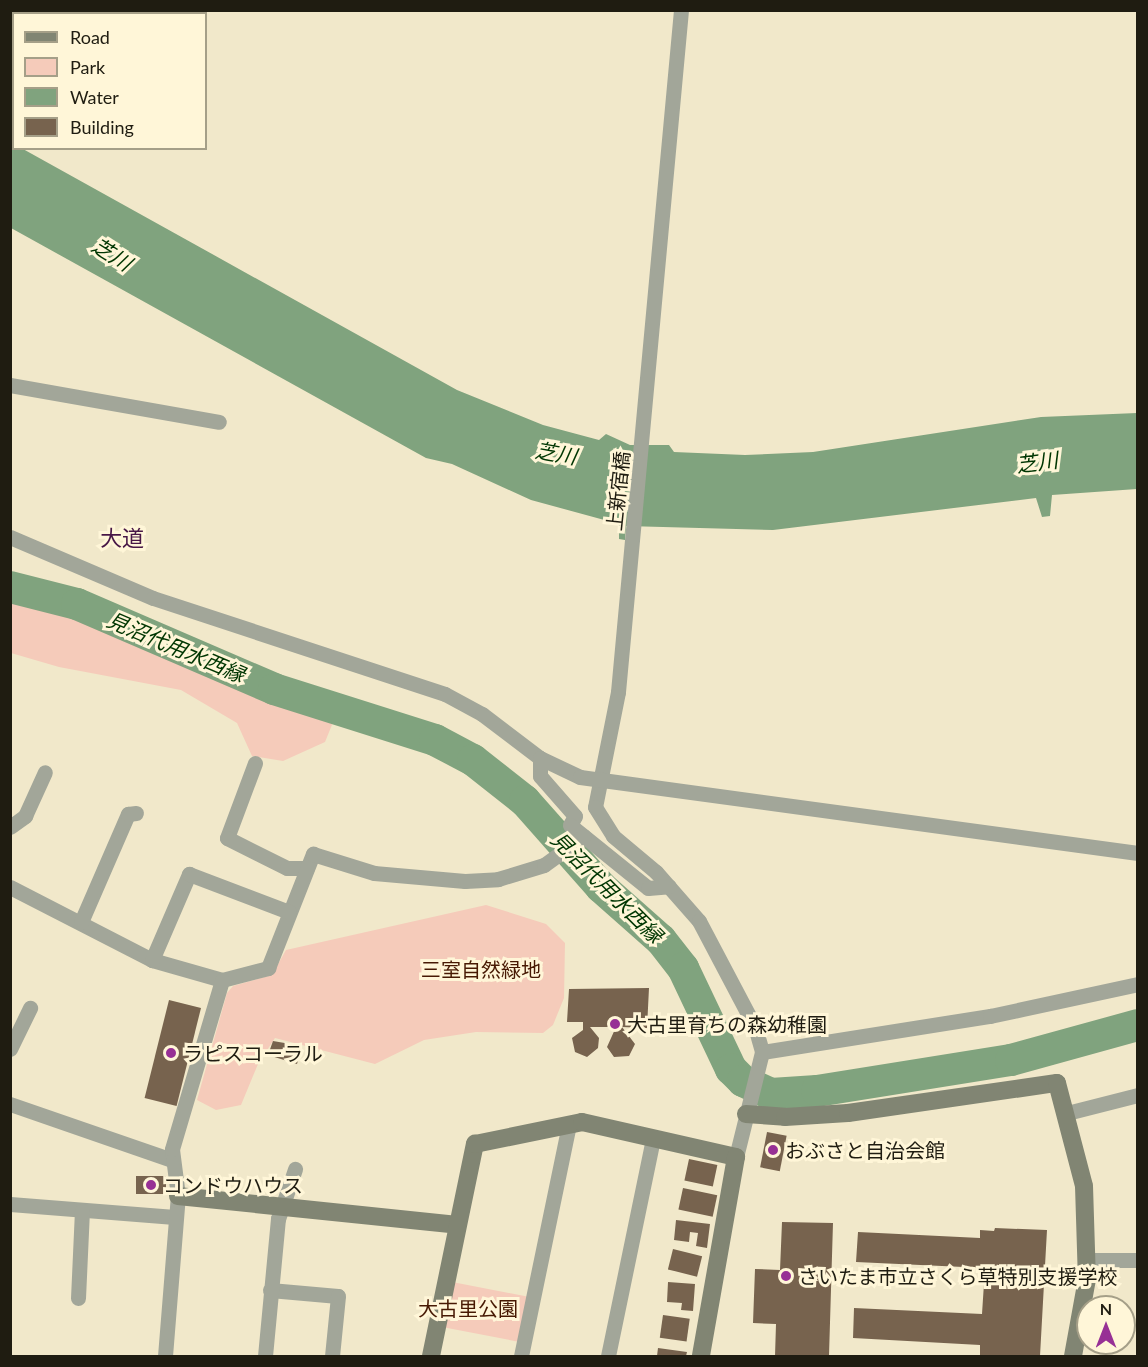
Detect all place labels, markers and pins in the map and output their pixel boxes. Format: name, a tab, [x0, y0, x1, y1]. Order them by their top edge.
place label: 大古里育ちの森幼稚園	[627, 1012, 827, 1036]
marker: 大古里育ちの森幼稚園	[608, 1017, 622, 1031]
place label: ラピスコーラル	[183, 1041, 323, 1065]
marker: ラピスコーラル	[164, 1046, 178, 1060]
place label: おぶさと自治会館	[785, 1138, 945, 1162]
marker: おぶさと自治会館	[766, 1143, 780, 1157]
place label: コンドウハウス	[163, 1173, 303, 1197]
marker: コンドウハウス	[144, 1178, 158, 1192]
place label: さいたま市立さくら草特別支援学校	[798, 1264, 1118, 1288]
marker: さいたま市立さくら草特別支援学校	[779, 1269, 793, 1283]

